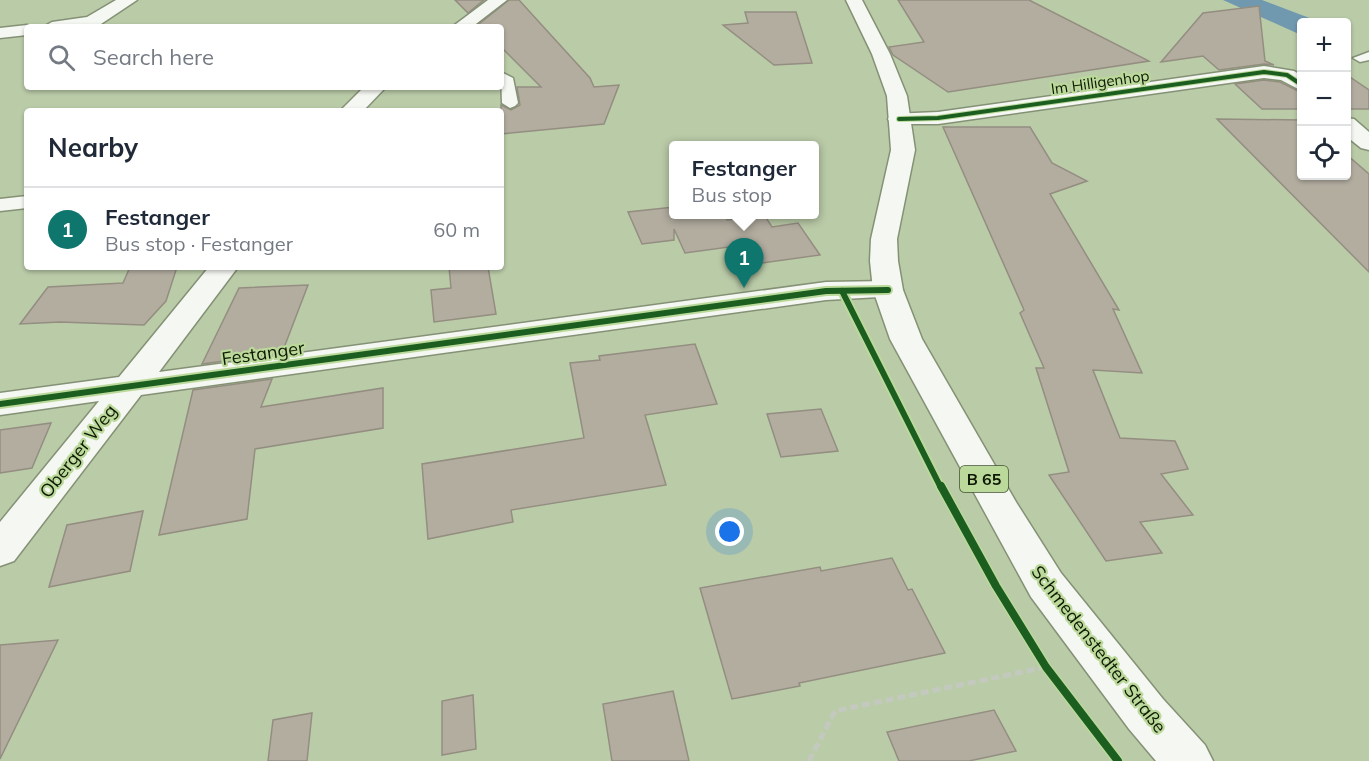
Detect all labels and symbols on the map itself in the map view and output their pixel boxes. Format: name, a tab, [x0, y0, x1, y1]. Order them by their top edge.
street label: Im Hilligenhop	[1050, 66, 1150, 98]
pin: 1	[724, 238, 764, 288]
street label: Festanger	[220, 336, 306, 370]
street label: Oberger Weg	[34, 400, 122, 502]
road number: B 65	[960, 466, 1008, 492]
your location	[715, 517, 744, 546]
street label: Schmedenstedter Straße	[1026, 561, 1172, 737]

